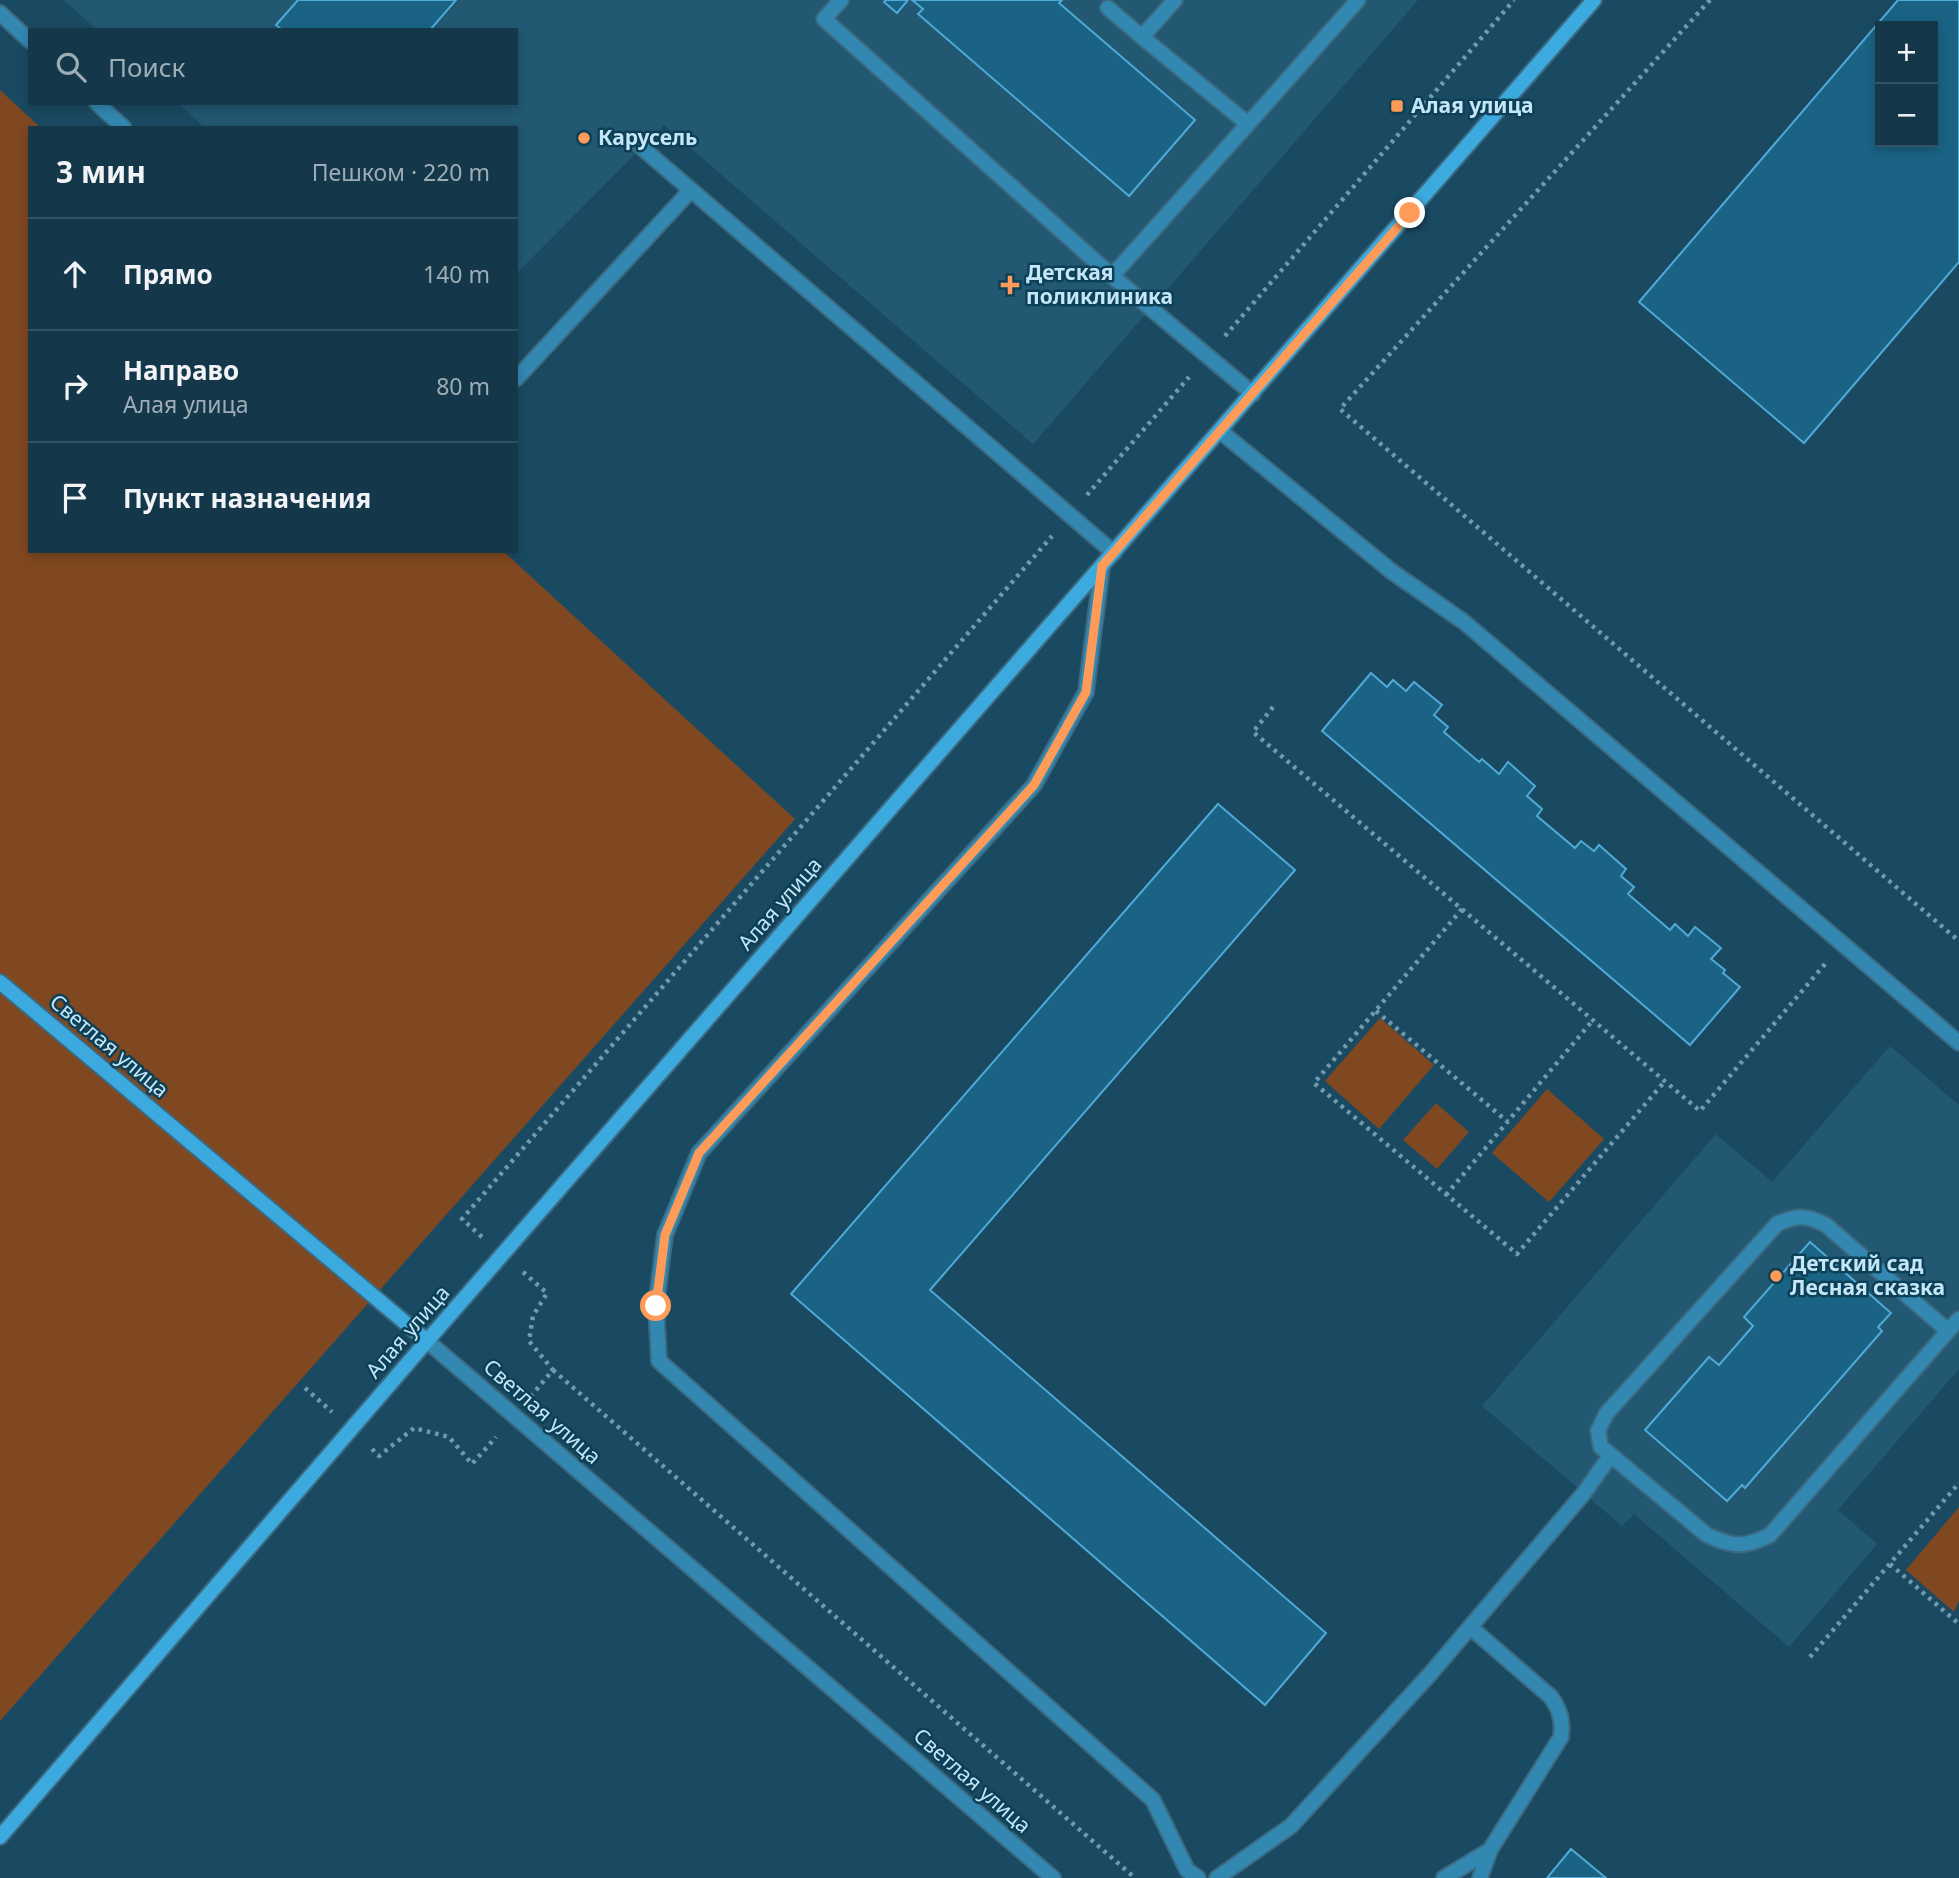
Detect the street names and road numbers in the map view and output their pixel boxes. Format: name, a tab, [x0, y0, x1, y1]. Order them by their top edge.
street label: Алая улица	[731, 851, 827, 956]
street label: Светлая улица	[44, 987, 175, 1103]
street label: Алая улица	[359, 1279, 455, 1384]
street label: Светлая улица	[478, 1352, 607, 1470]
street label: Светлая улица	[908, 1721, 1037, 1839]

